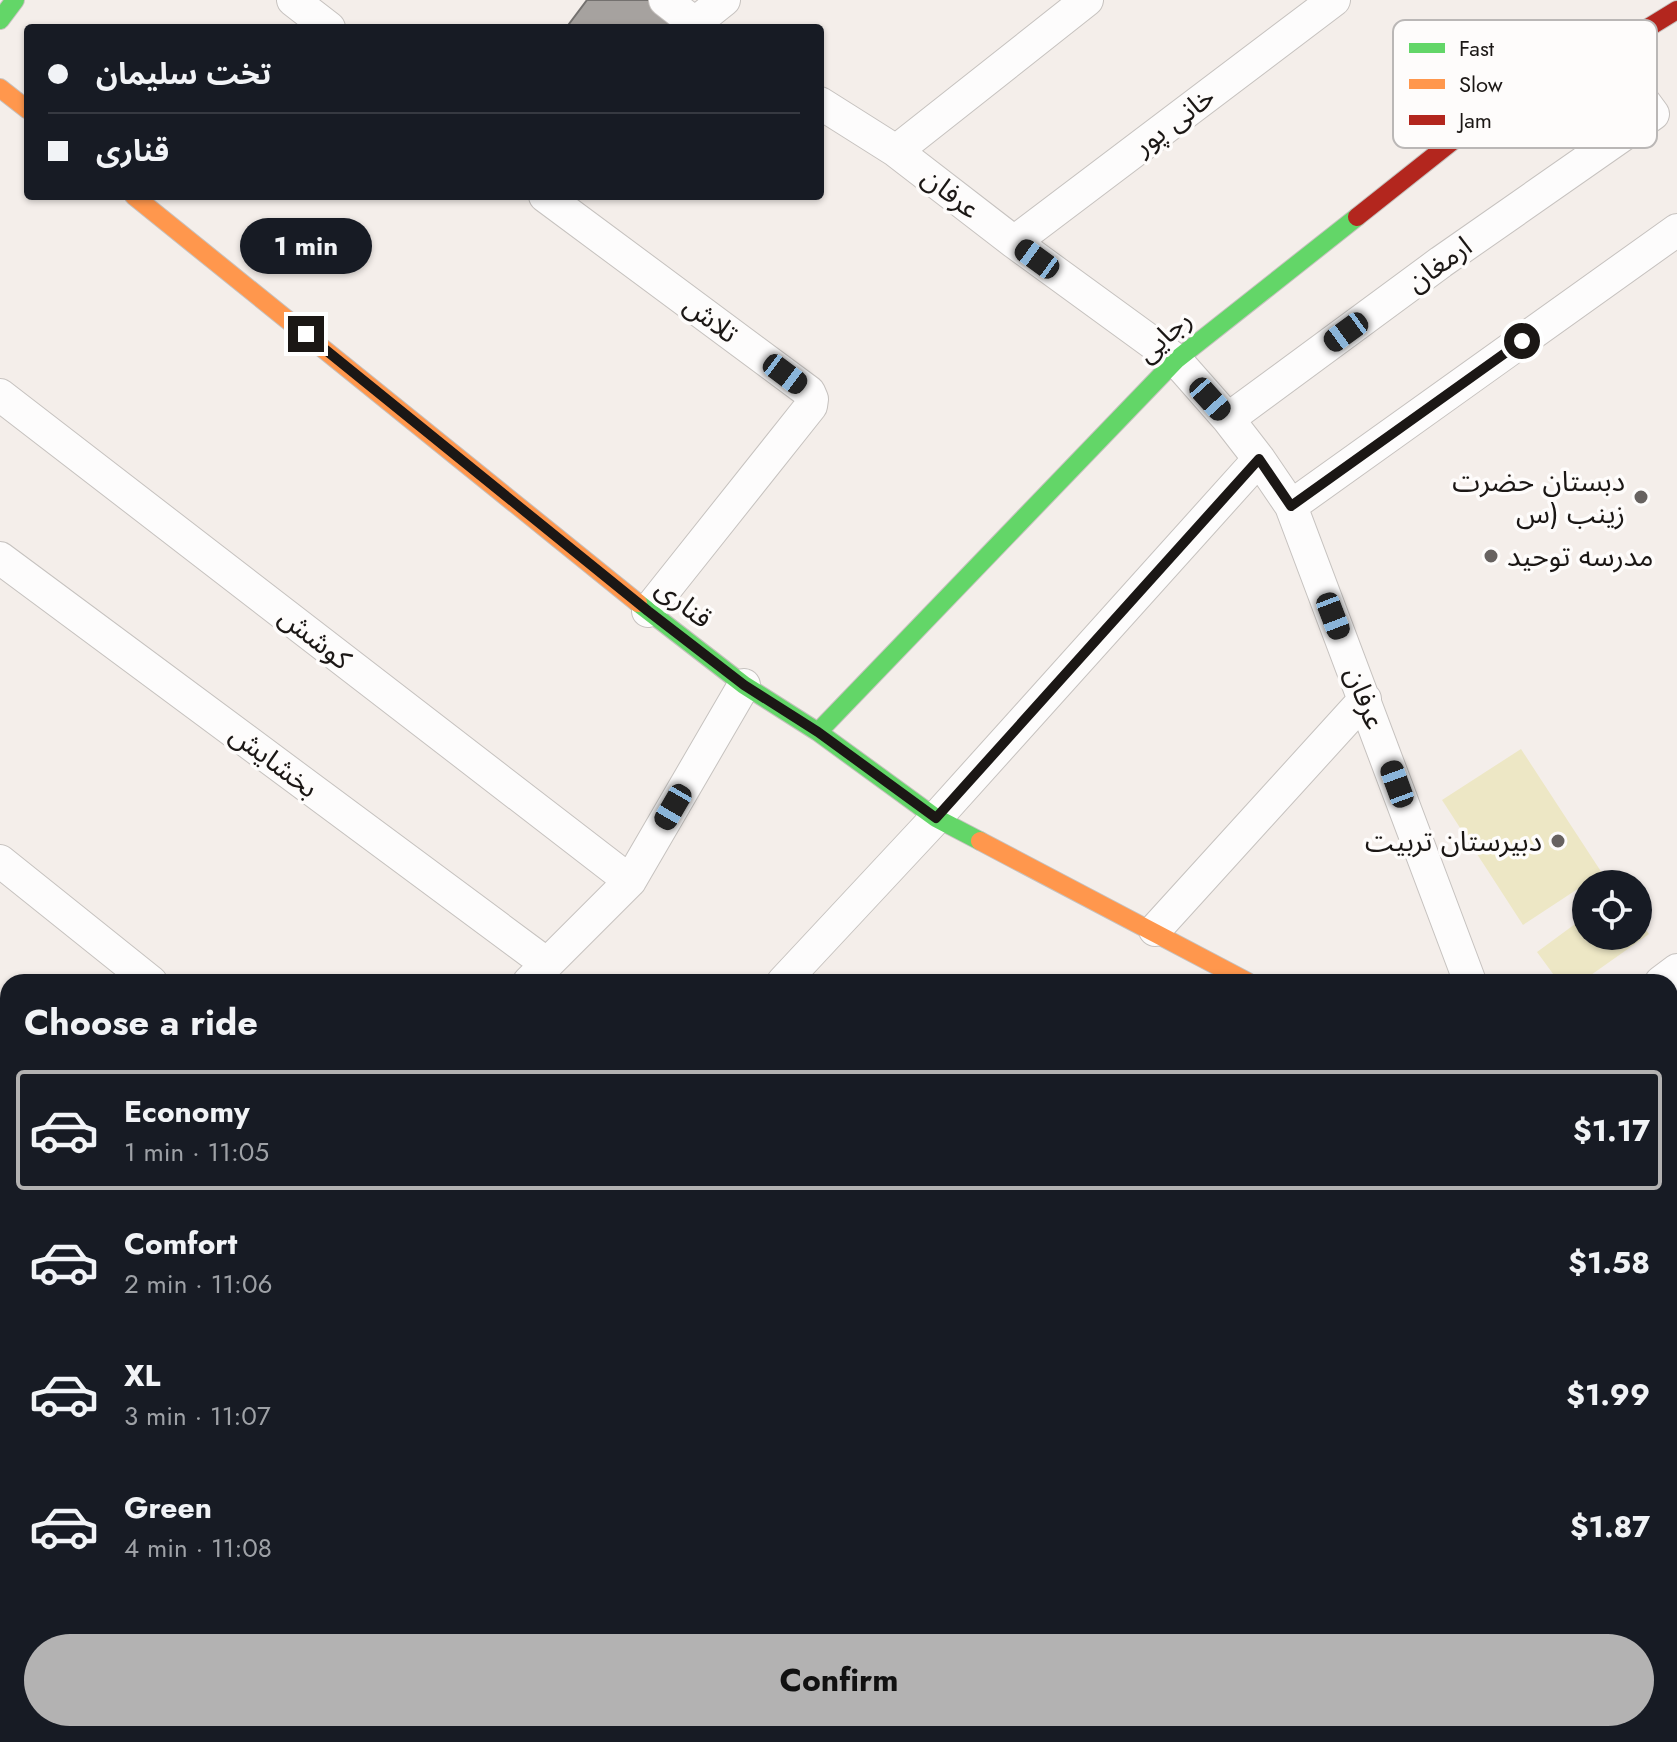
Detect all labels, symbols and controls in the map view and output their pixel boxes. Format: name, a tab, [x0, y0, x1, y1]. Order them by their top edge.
legend	[1393, 20, 1657, 148]
text: Fast	[1459, 32, 1495, 64]
text: تخت سلیمان	[96, 52, 271, 95]
text: Slow	[1459, 68, 1503, 100]
street label: خانی پور	[1124, 77, 1223, 166]
text: Jam	[1456, 104, 1492, 136]
text: قناری	[96, 129, 169, 172]
street label: عرفان	[913, 157, 989, 229]
callout: 1 min	[240, 218, 372, 274]
street label: ارمغان	[1398, 226, 1480, 302]
text: 1 min	[274, 227, 338, 265]
car	[1011, 235, 1063, 283]
street label: تلاش	[675, 285, 747, 353]
street label: رجایی	[1127, 300, 1201, 372]
car	[1320, 308, 1372, 356]
route end	[288, 316, 324, 352]
route start	[1504, 323, 1540, 359]
car	[759, 350, 811, 398]
car	[1185, 373, 1235, 425]
place label: دبستان حضرت زینب (س	[1452, 461, 1625, 534]
marker: دبستان حضرت زینب (س	[1632, 488, 1650, 506]
place label: مدرسه توحید	[1507, 536, 1653, 577]
marker: مدرسه توحید	[1482, 547, 1500, 565]
street label: قناری	[647, 568, 721, 638]
car	[1313, 589, 1353, 643]
street label: کوشش	[270, 597, 360, 680]
street label: عرفان	[1334, 661, 1396, 735]
street label: بخشایش	[221, 714, 327, 808]
car	[1378, 757, 1416, 811]
car	[651, 780, 695, 834]
place label: دبیرستان تربیت	[1365, 821, 1542, 862]
marker: دبیرستان تربیت	[1549, 832, 1567, 850]
map controls	[1572, 870, 1652, 950]
button: locate	[1572, 870, 1652, 950]
text: Choose a ride	[24, 996, 258, 1048]
text: Economy	[124, 1090, 250, 1133]
icon: car	[28, 1094, 100, 1166]
text: $1.17	[1573, 1109, 1650, 1152]
text: 1 min · 11:05	[124, 1133, 269, 1171]
text: Comfort	[124, 1222, 237, 1265]
icon: car	[28, 1226, 100, 1298]
text: $1.58	[1568, 1241, 1650, 1284]
text: 2 min · 11:06	[124, 1265, 272, 1303]
text: XL	[124, 1354, 160, 1397]
icon: car	[28, 1358, 100, 1430]
text: $1.99	[1566, 1373, 1650, 1416]
text: 3 min · 11:07	[124, 1397, 271, 1435]
text: Green	[124, 1486, 212, 1529]
icon: car	[28, 1490, 100, 1562]
text: $1.87	[1570, 1505, 1650, 1548]
text: 4 min · 11:08	[124, 1529, 272, 1567]
button: Confirm	[24, 1634, 1654, 1726]

